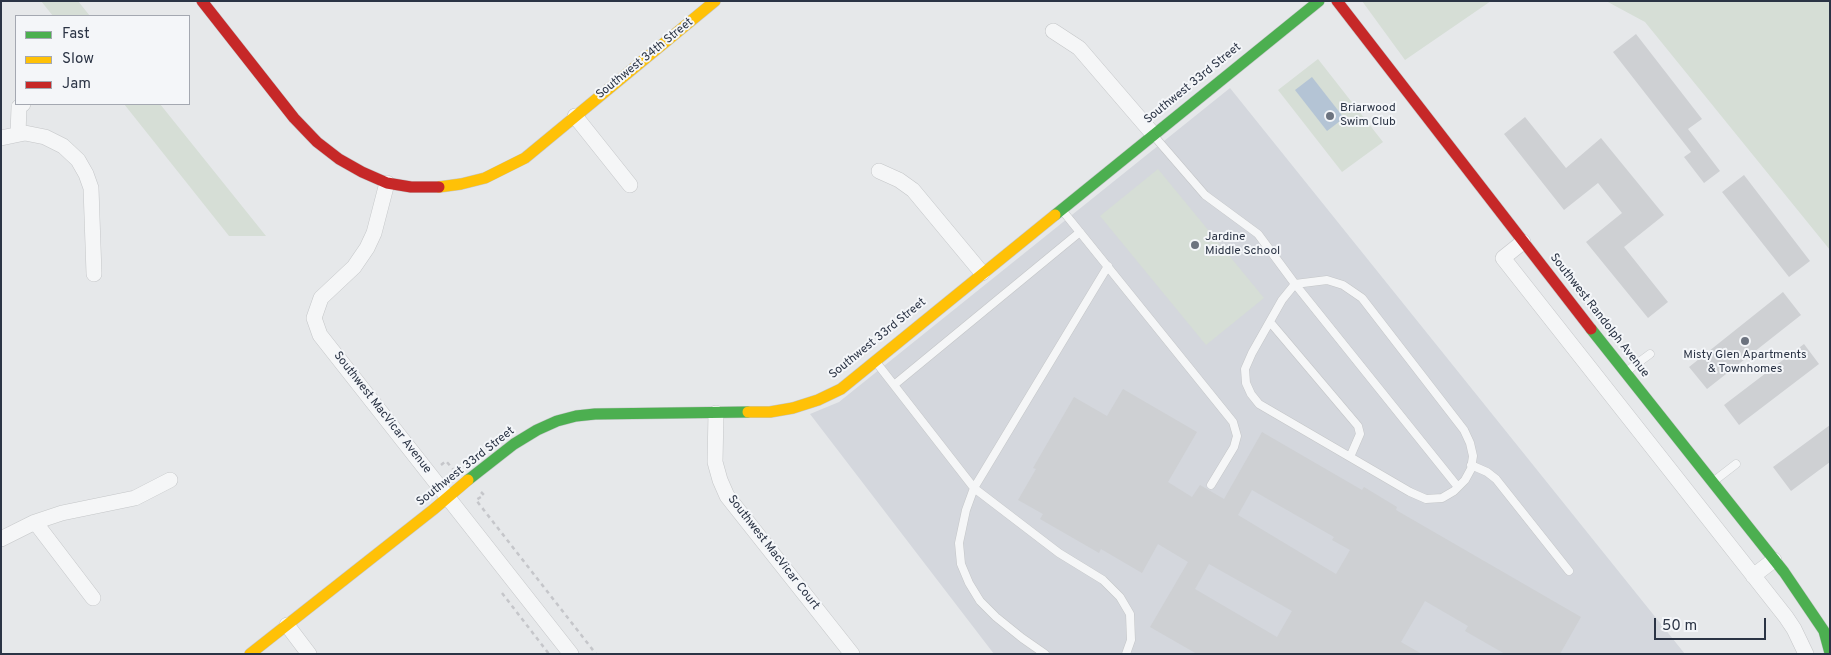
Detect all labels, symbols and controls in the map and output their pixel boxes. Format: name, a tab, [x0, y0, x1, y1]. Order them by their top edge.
legend	[15, 15, 190, 105]
street label: Southwest 34th Street	[594, 15, 696, 103]
text: Fast	[62, 25, 90, 44]
street label: Southwest 33rd Street	[1142, 41, 1244, 127]
text: Slow	[62, 50, 94, 69]
text: Jam	[62, 75, 91, 94]
place label: Briarwood Swim Club	[1340, 102, 1396, 130]
marker: Briarwood Swim Club	[1324, 110, 1336, 122]
place label: Jardine Middle School	[1205, 231, 1280, 259]
marker: Jardine Middle School	[1189, 239, 1201, 251]
street label: Southwest Randolph Avenue	[1546, 251, 1652, 381]
street label: Southwest 33rd Street	[827, 296, 929, 382]
marker: Misty Glen Apartments & Townhomes	[1739, 335, 1751, 347]
street label: Southwest MacVicar Avenue	[330, 349, 434, 477]
place label: Misty Glen Apartments & Townhomes	[1683, 349, 1807, 377]
street label: Southwest 33rd Street	[414, 424, 518, 510]
street label: Southwest MacVicar Court	[724, 493, 822, 613]
scale bar	[1656, 608, 1768, 640]
text: 50 m	[1662, 617, 1697, 636]

